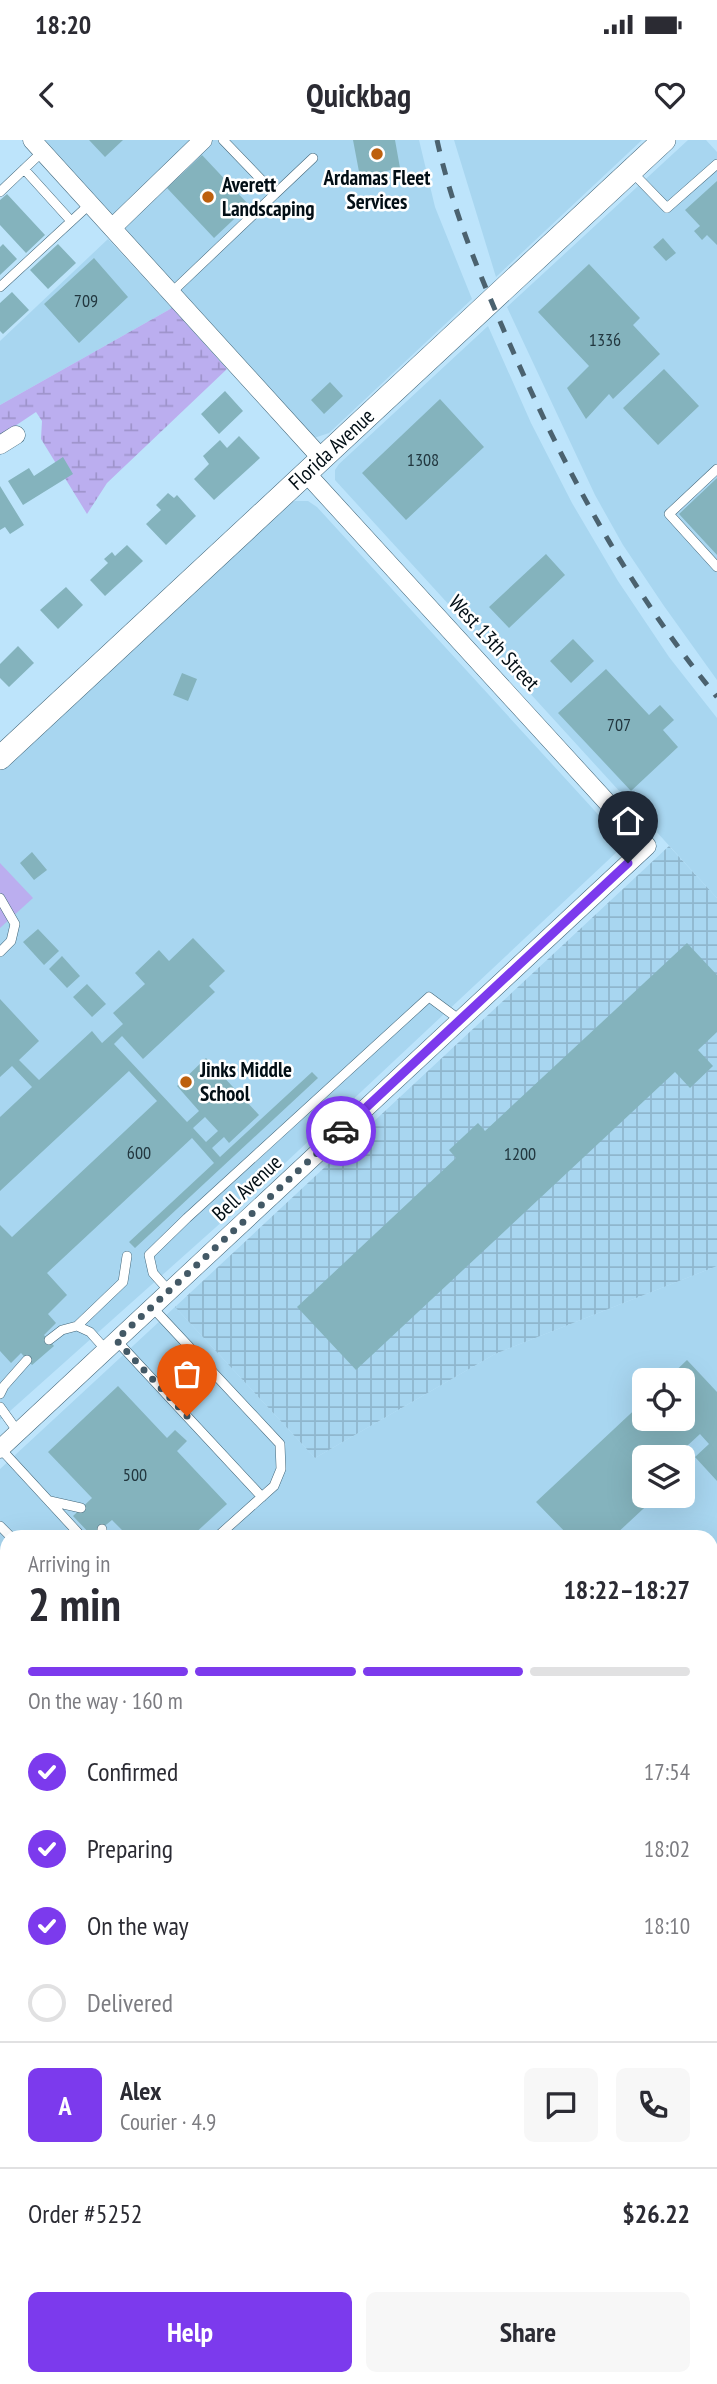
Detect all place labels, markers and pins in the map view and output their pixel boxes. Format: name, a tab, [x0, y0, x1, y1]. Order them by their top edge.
marker: Ardamas Fleet Services	[369, 146, 385, 162]
place label: Ardamas Fleet Services	[323, 164, 430, 215]
place label: Averett Landscaping	[221, 171, 315, 222]
marker: Averett Landscaping	[200, 189, 216, 205]
pin	[598, 791, 658, 863]
place label: Jinks Middle School	[199, 1056, 292, 1107]
marker: Jinks Middle School	[178, 1074, 194, 1090]
pin	[157, 1344, 217, 1416]

